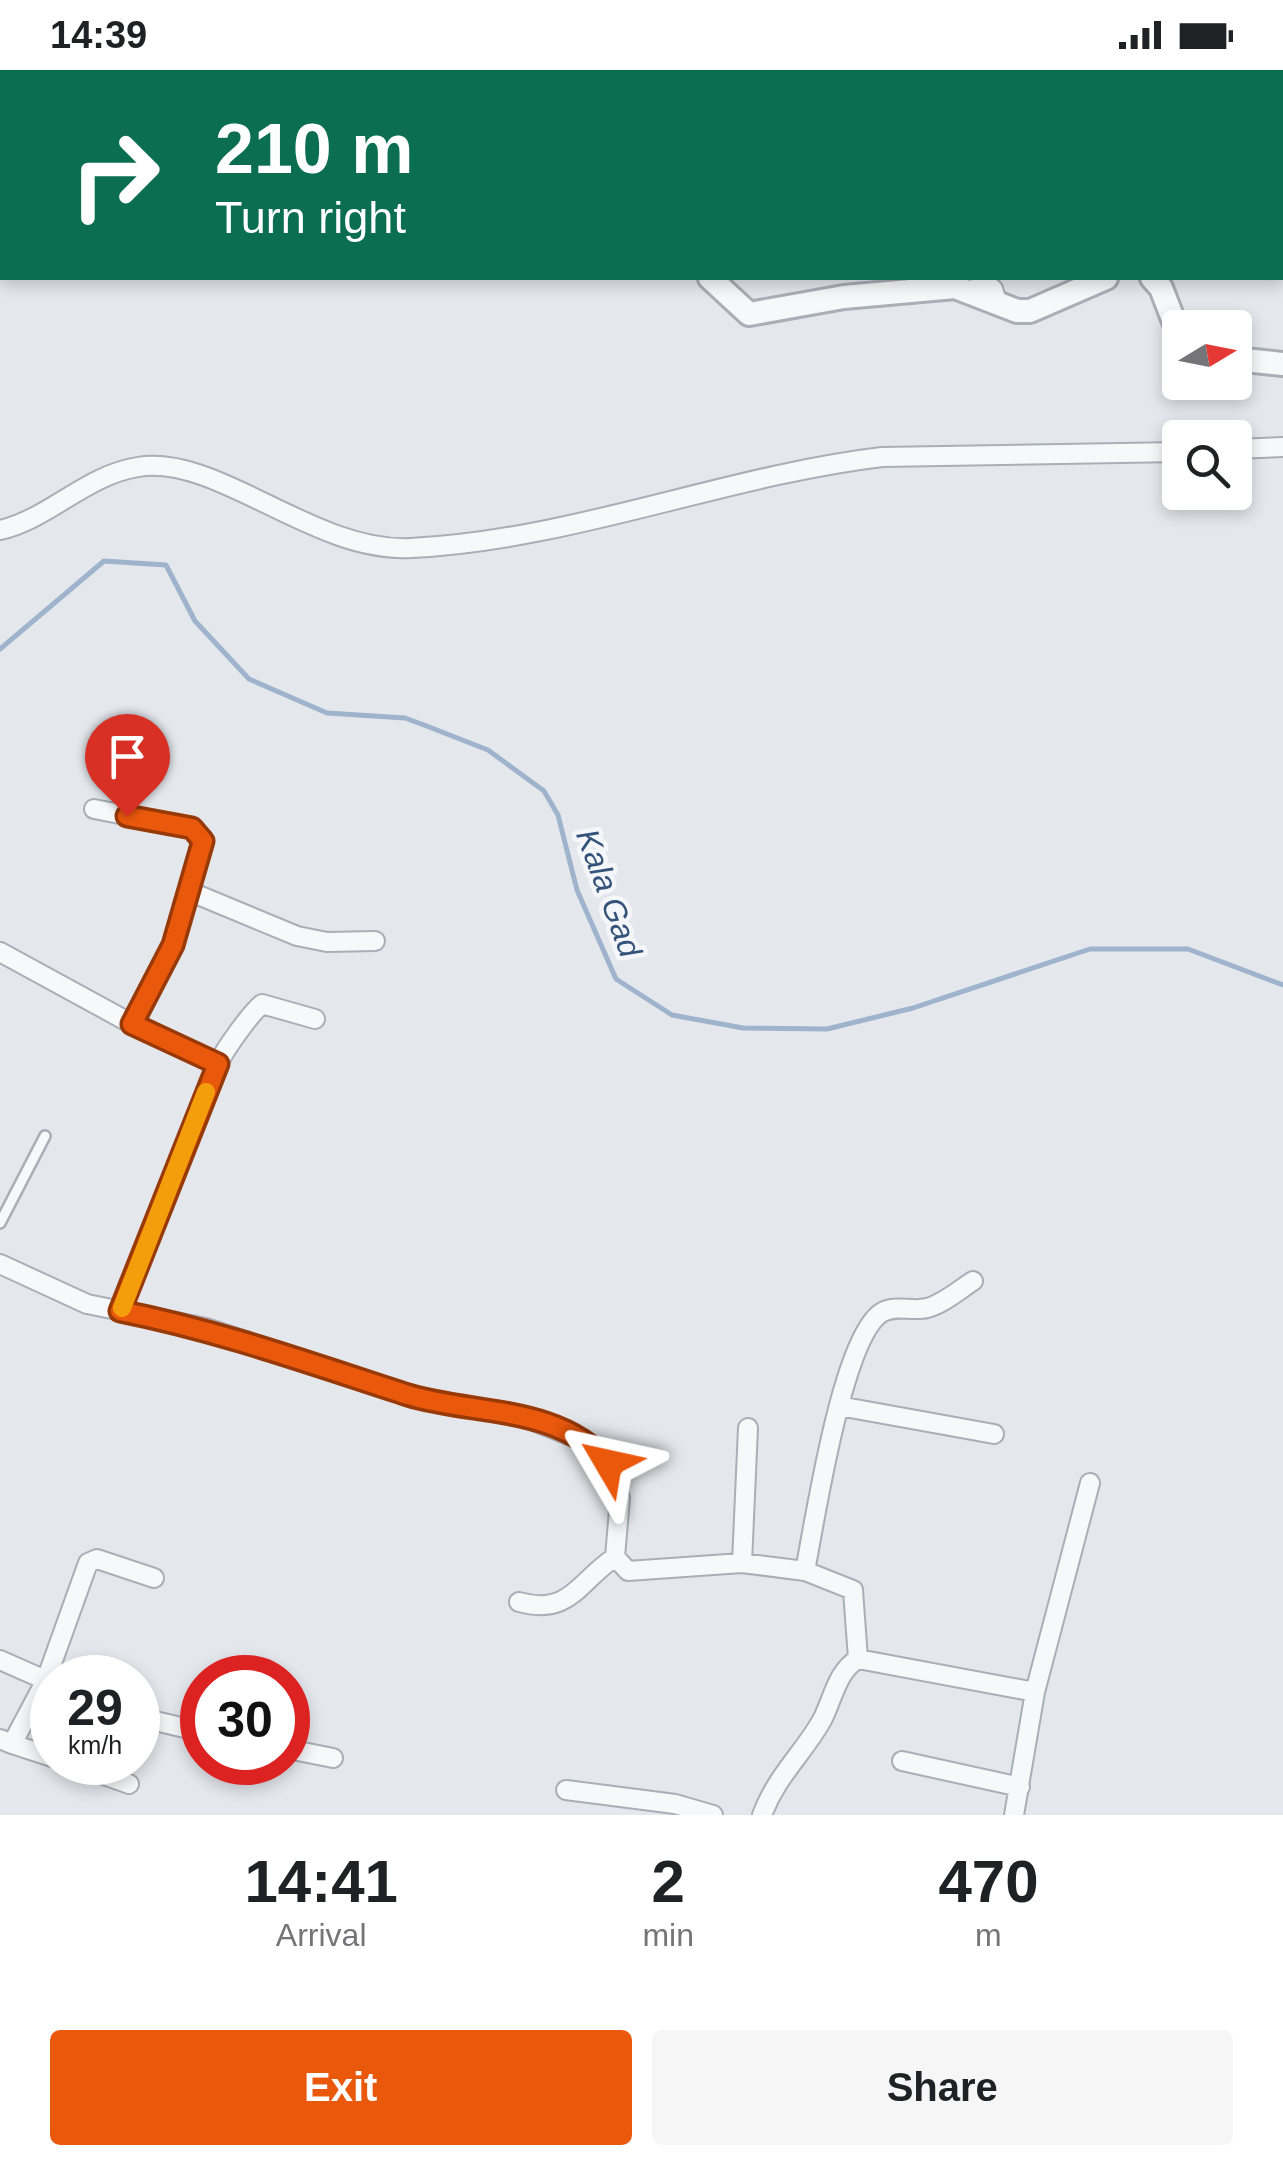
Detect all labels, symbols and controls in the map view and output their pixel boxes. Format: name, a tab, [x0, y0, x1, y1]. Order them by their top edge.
text: 14:39	[50, 14, 147, 56]
icon: right	[50, 110, 180, 240]
text: 210 m	[215, 110, 413, 188]
text: Turn right	[215, 192, 406, 243]
north arrow	[1162, 310, 1252, 400]
map controls	[1162, 310, 1252, 510]
button: search	[1162, 420, 1252, 510]
pin	[85, 714, 170, 817]
icon: arrive	[100, 729, 155, 784]
water label: Kala Gad	[569, 824, 649, 963]
position arrow	[556, 1411, 660, 1515]
speed limit sign: 30	[180, 1655, 310, 1785]
text: 29	[67, 1680, 123, 1736]
text: km/h	[68, 1731, 122, 1759]
text: 14:41	[244, 1848, 398, 1915]
text: 2	[651, 1848, 685, 1915]
text: 470	[938, 1848, 1039, 1915]
text: Arrival	[276, 1917, 367, 1953]
text: min	[642, 1917, 694, 1953]
text: m	[975, 1917, 1002, 1953]
button: Exit	[50, 2030, 632, 2145]
button: Share	[652, 2030, 1233, 2145]

